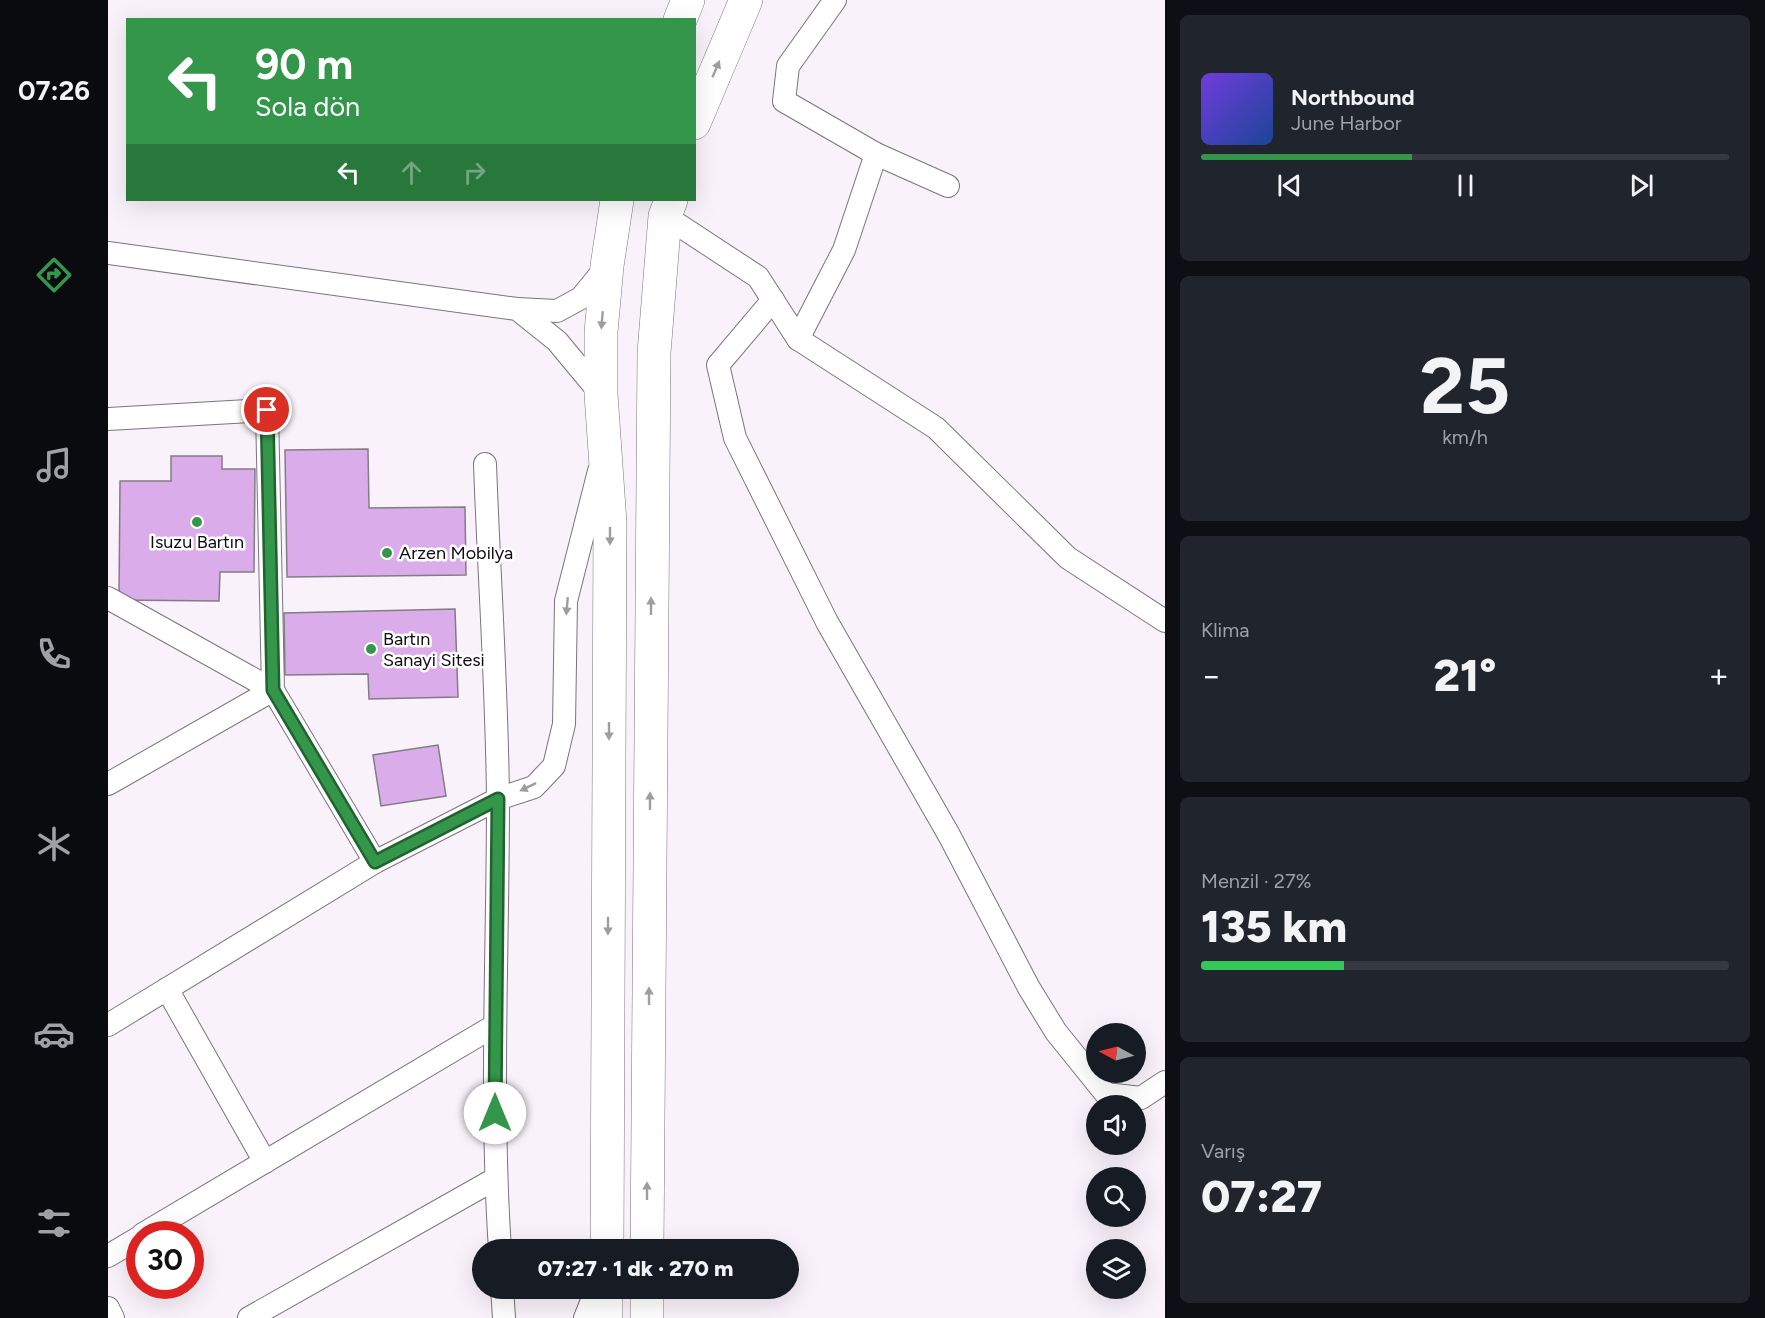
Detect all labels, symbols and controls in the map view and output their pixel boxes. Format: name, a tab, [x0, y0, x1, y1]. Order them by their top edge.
text: 90 m	[255, 39, 353, 90]
icon: left	[156, 42, 234, 120]
one-way arrow	[712, 60, 722, 78]
text: 07:26	[18, 74, 90, 107]
text: Northbound	[1291, 84, 1415, 111]
text: Sola dön	[255, 90, 360, 123]
text: June Harbor	[1291, 111, 1402, 135]
icon: left	[332, 156, 365, 189]
icon: ahead	[395, 156, 428, 189]
icon: right	[458, 156, 491, 189]
icon: previous	[1273, 169, 1306, 202]
icon: pause	[1449, 169, 1482, 202]
icon: next	[1625, 169, 1658, 202]
icon: directions	[33, 254, 75, 296]
one-way arrow	[597, 311, 607, 330]
text: 25	[1420, 339, 1510, 433]
pin	[241, 384, 292, 435]
icon: arrive	[250, 393, 283, 426]
text: km/h	[1442, 425, 1488, 449]
icon: music	[33, 444, 75, 486]
marker: Isuzu Bartın	[190, 515, 204, 529]
one-way arrow	[605, 526, 615, 545]
place label: Isuzu Bartın	[150, 531, 244, 553]
place label: Arzen Mobilya	[399, 542, 513, 564]
marker: Arzen Mobilya	[380, 546, 394, 560]
one-way arrow	[562, 597, 572, 616]
one-way arrow	[646, 597, 656, 616]
text: Klima	[1201, 618, 1249, 642]
place label: Bartın Sanayi Sitesi	[383, 628, 485, 671]
icon: phone	[33, 633, 75, 675]
marker: Bartın Sanayi Sitesi	[364, 642, 378, 656]
text: 21°	[1434, 648, 1496, 702]
text: −	[1201, 656, 1222, 695]
text: +	[1708, 656, 1729, 695]
one-way arrow	[604, 721, 614, 740]
one-way arrow	[519, 782, 537, 792]
one-way arrow	[645, 792, 655, 811]
icon: climate	[33, 823, 75, 865]
text: Menzil · 27%	[1201, 869, 1311, 893]
text: 135 km	[1201, 899, 1347, 953]
one-way arrow	[603, 916, 613, 935]
one-way arrow	[644, 987, 654, 1006]
icon: car	[33, 1013, 75, 1055]
north arrow	[1086, 1023, 1146, 1083]
map controls	[1086, 1023, 1146, 1299]
position arrow	[463, 1081, 527, 1145]
button: sound	[1086, 1095, 1146, 1155]
text: Varış	[1201, 1139, 1245, 1163]
button: search	[1086, 1167, 1146, 1227]
text: 07:27	[1201, 1169, 1322, 1223]
one-way arrow	[642, 1182, 652, 1201]
icon: filters	[33, 1202, 75, 1244]
speed limit sign: 30	[126, 1221, 204, 1299]
button: layers	[1086, 1239, 1146, 1299]
text: 07:27 · 1 dk · 270 m	[538, 1255, 733, 1282]

